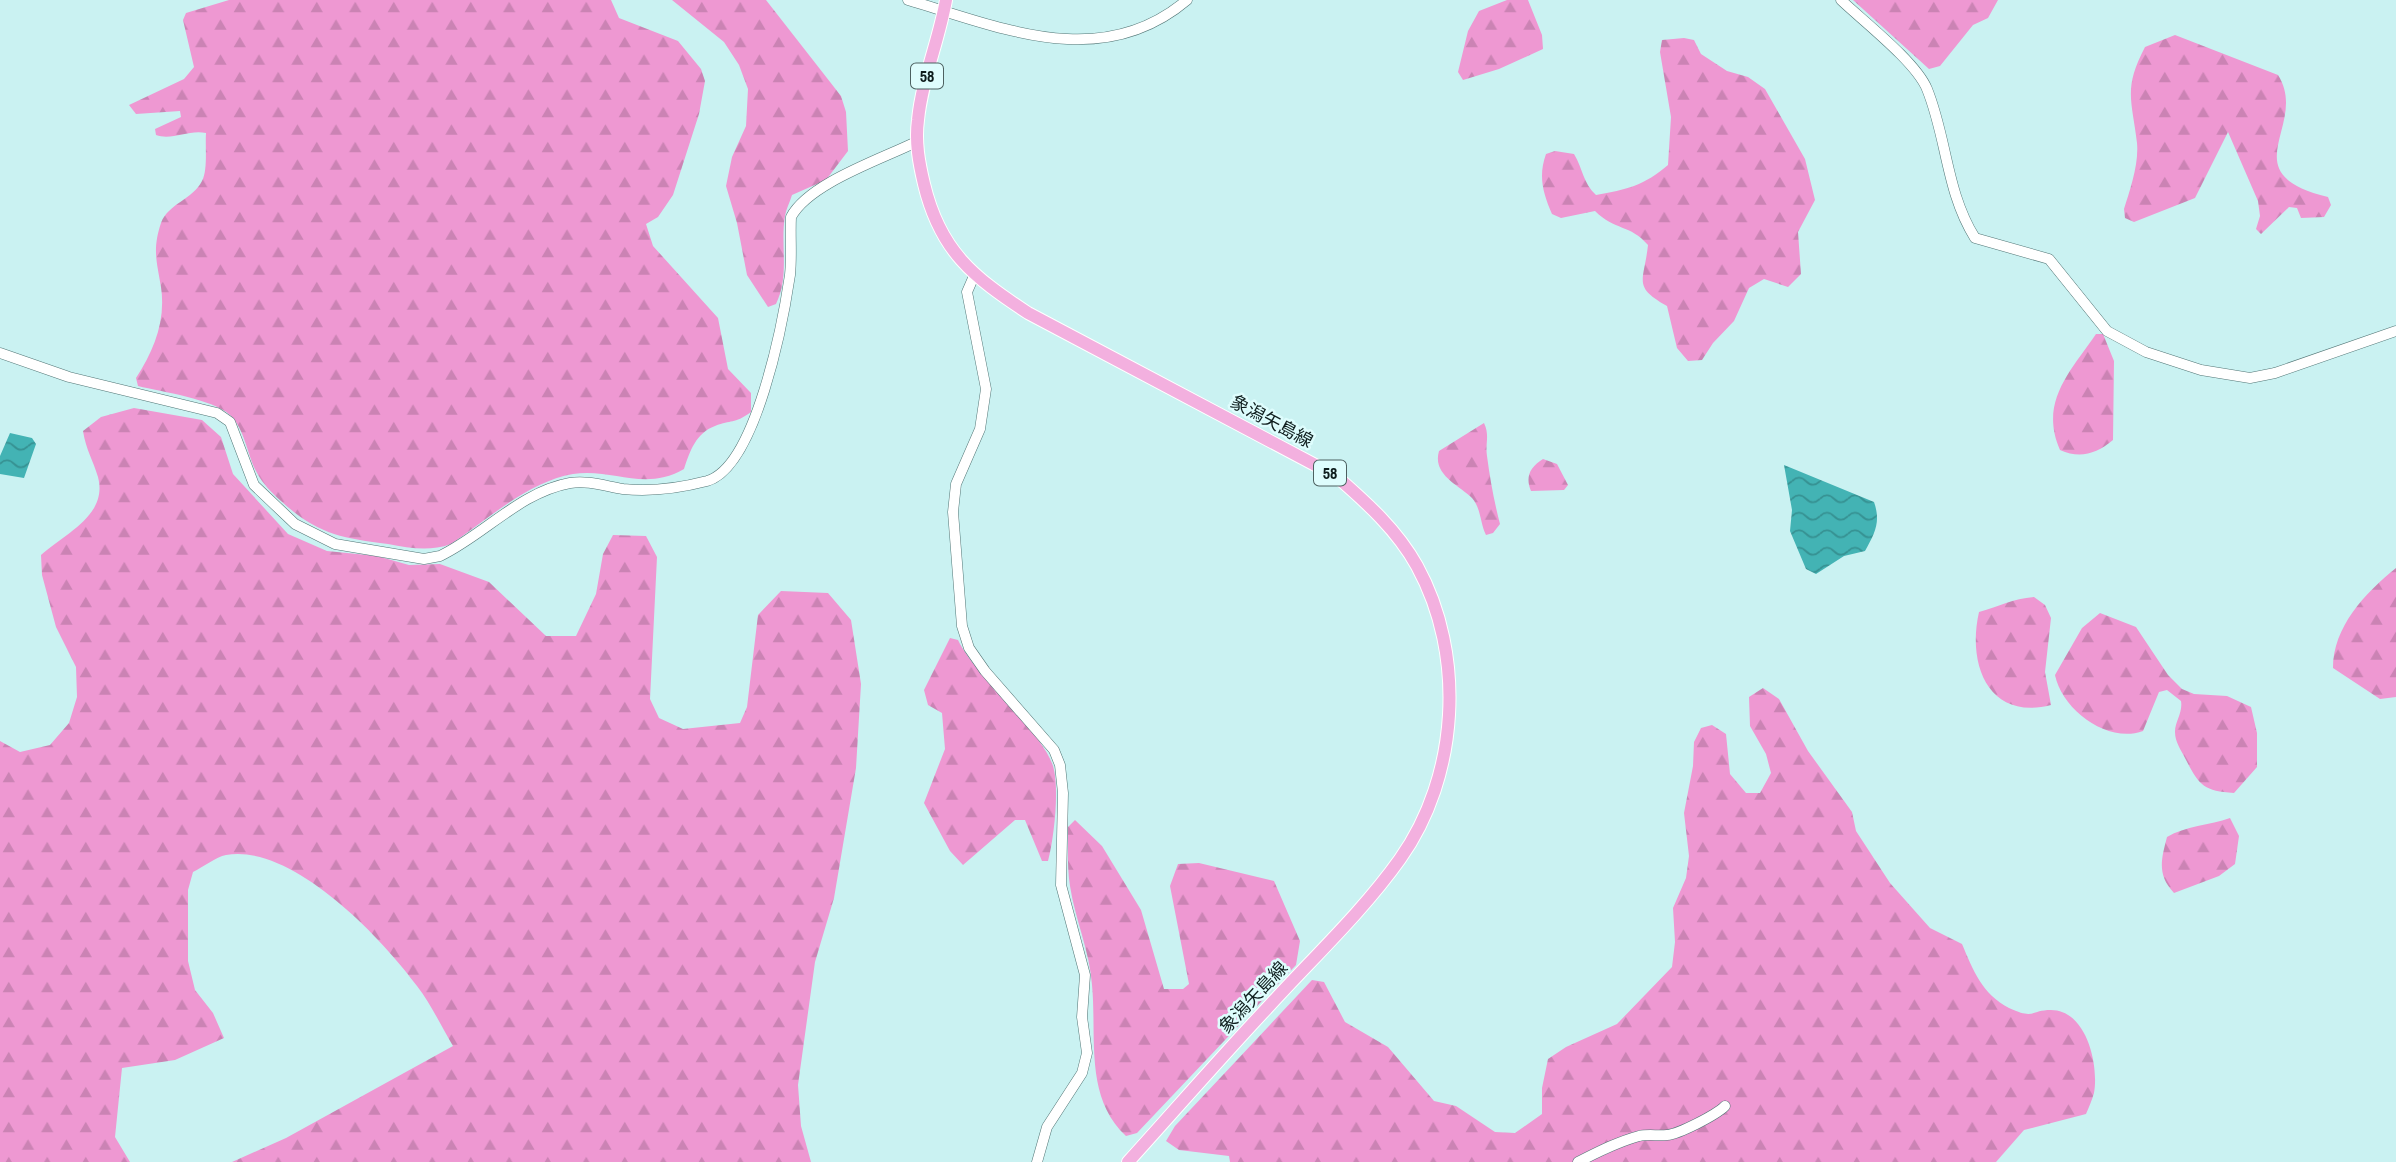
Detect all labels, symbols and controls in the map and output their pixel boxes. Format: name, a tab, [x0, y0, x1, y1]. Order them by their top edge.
road number: 58	[911, 64, 943, 88]
street label: 象潟矢島線	[1226, 389, 1318, 453]
road number: 58	[1314, 460, 1346, 486]
street label: 象潟矢島線	[1213, 956, 1293, 1038]

